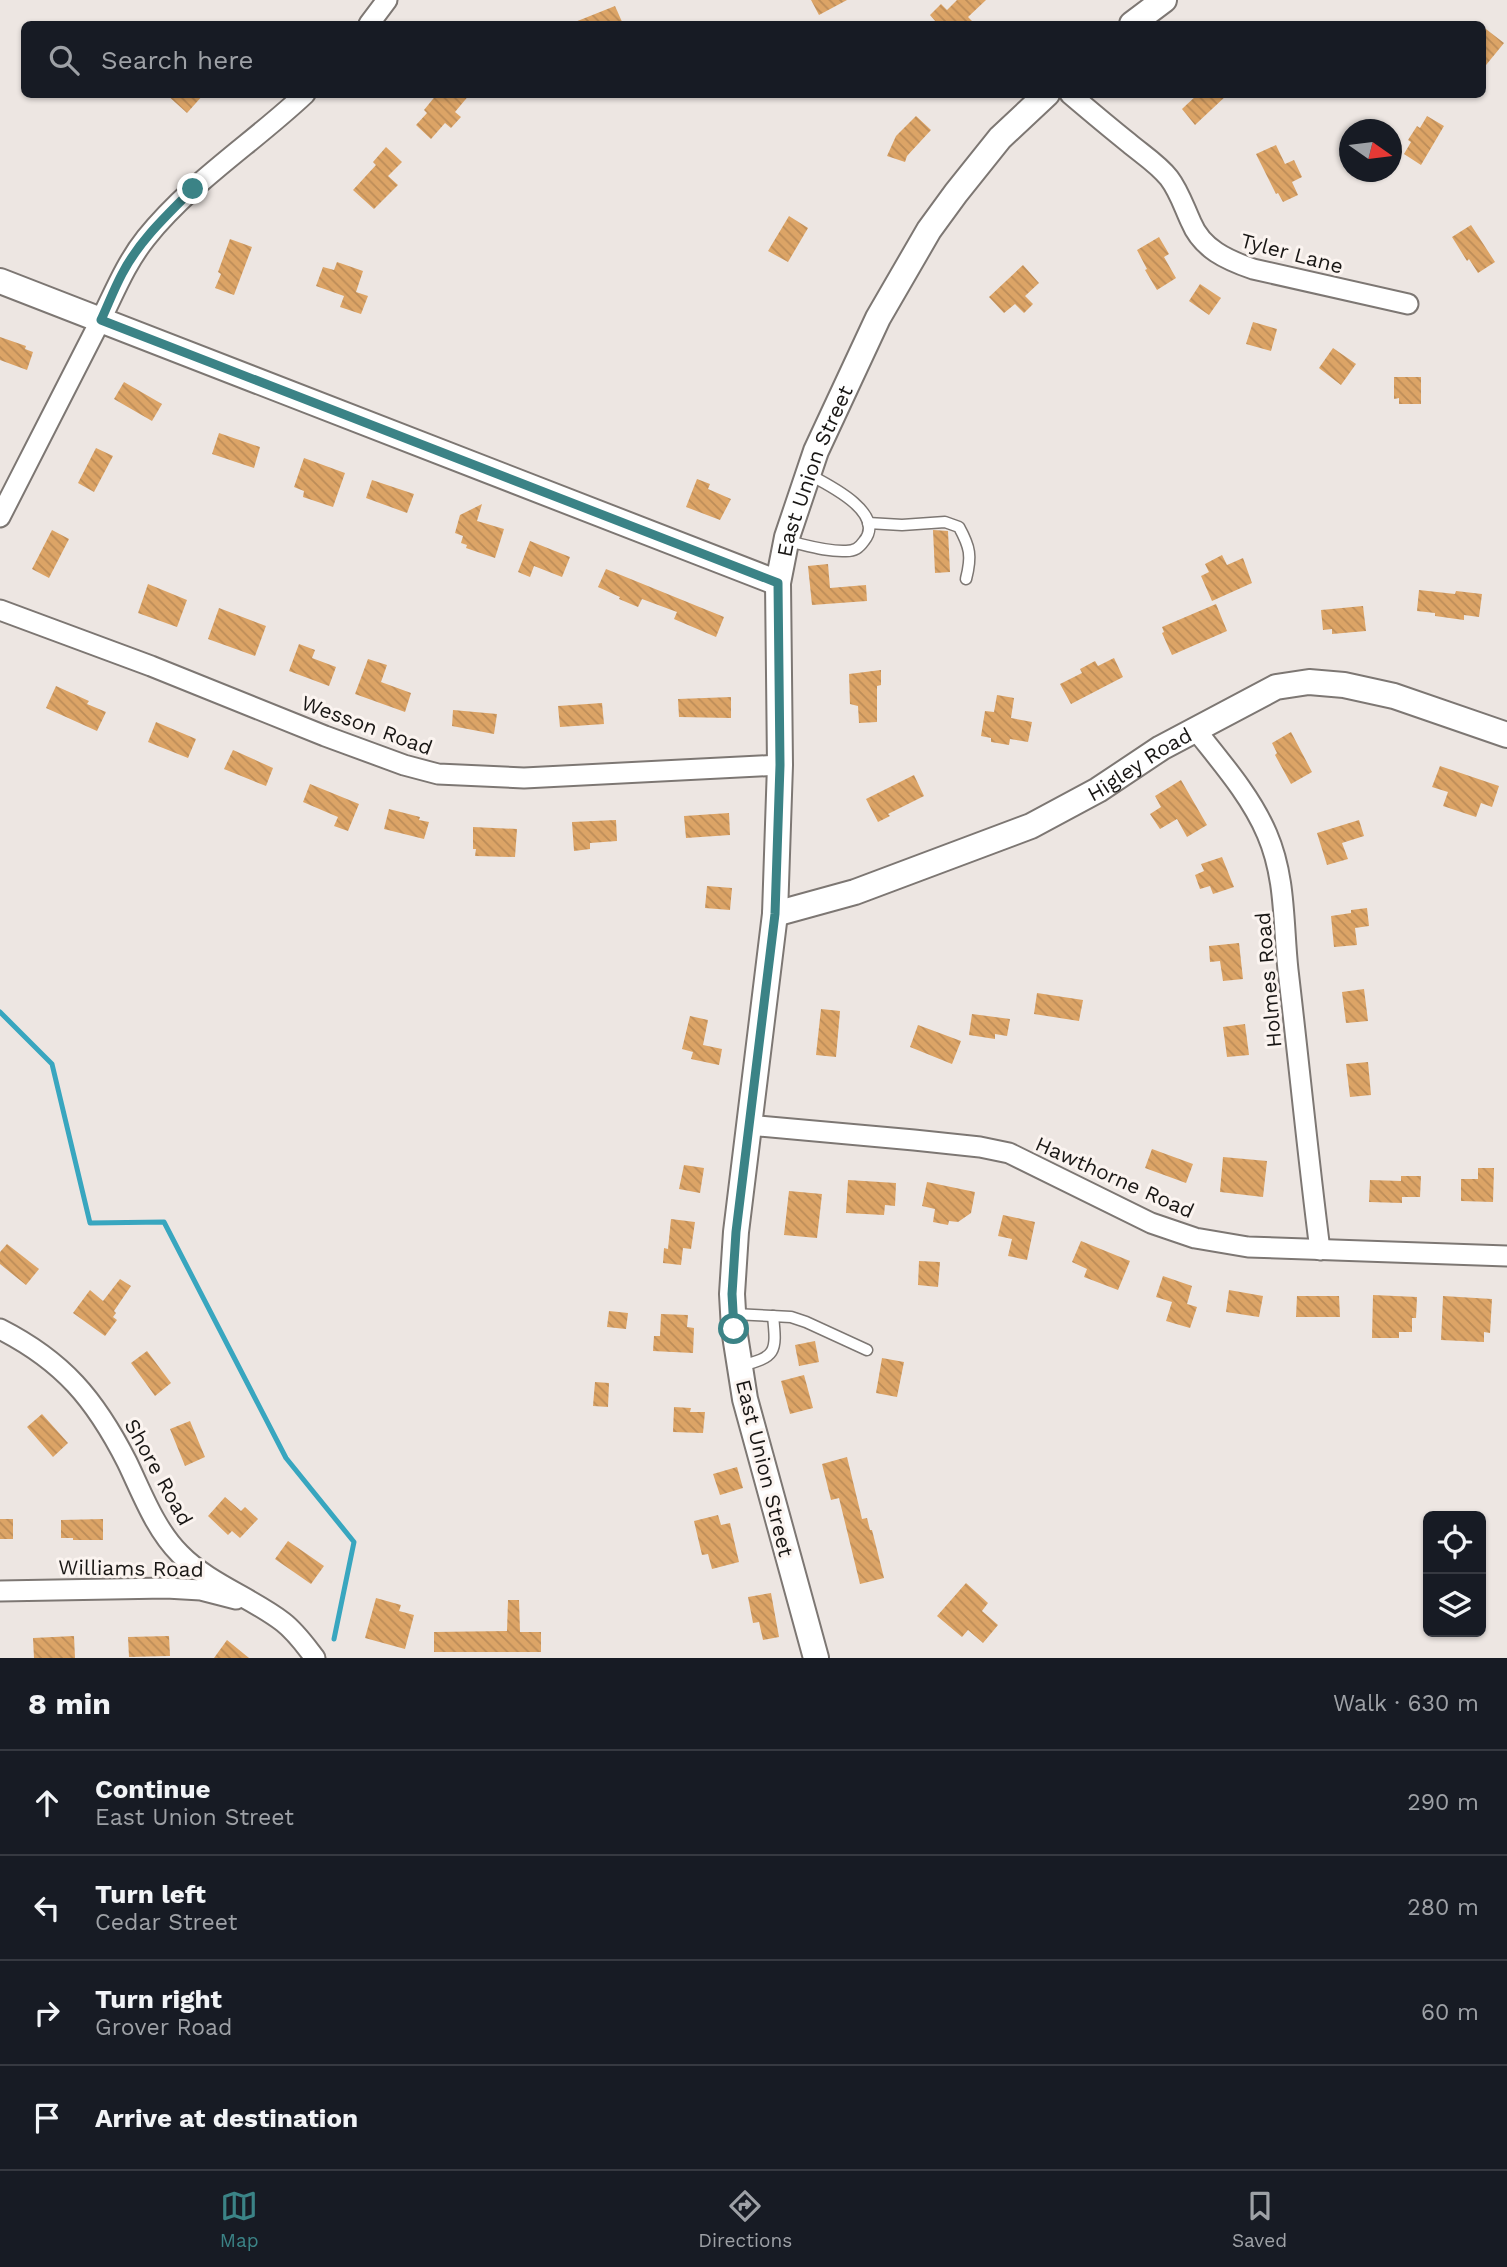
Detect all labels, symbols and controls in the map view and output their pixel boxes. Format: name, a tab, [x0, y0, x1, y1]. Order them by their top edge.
search box	[21, 21, 1486, 98]
icon: search	[45, 41, 83, 79]
text: Search here	[101, 45, 253, 75]
north arrow	[1339, 119, 1402, 182]
route end	[177, 173, 208, 204]
street label: Tyler Lane	[1238, 227, 1346, 279]
street label: East Union Street	[771, 381, 857, 559]
street label: Wesson Road	[298, 690, 436, 760]
street label: Higley Road	[1083, 722, 1196, 806]
street label: Holmes Road	[1250, 911, 1286, 1049]
street label: Hawthorne Road	[1032, 1131, 1198, 1223]
route start	[718, 1313, 749, 1344]
street label: East Union Street	[731, 1377, 799, 1559]
street label: Shore Road	[120, 1414, 198, 1530]
map controls	[1423, 1511, 1486, 1637]
button: locate	[1423, 1511, 1486, 1574]
street label: Williams Road	[58, 1554, 204, 1582]
button: layers	[1423, 1574, 1486, 1637]
text: 8 min	[28, 1686, 111, 1721]
text: Walk · 630 m	[1333, 1690, 1479, 1717]
text: Continue	[95, 1774, 211, 1804]
icon: ahead	[28, 1784, 66, 1822]
text: 290 m	[1407, 1789, 1479, 1816]
text: East Union Street	[95, 1804, 294, 1831]
text: Turn left	[95, 1879, 206, 1909]
icon: left	[28, 1889, 66, 1927]
text: 280 m	[1407, 1894, 1479, 1921]
text: Cedar Street	[95, 1909, 237, 1936]
text: Turn right	[95, 1984, 222, 2014]
icon: right	[28, 1994, 66, 2032]
text: 60 m	[1421, 1999, 1479, 2026]
text: Grover Road	[95, 2014, 233, 2041]
icon: arrive	[28, 2099, 66, 2137]
text: Arrive at destination	[95, 2103, 358, 2133]
tab: Map	[220, 2187, 259, 2252]
tab: Directions	[698, 2187, 792, 2252]
tab: Saved	[1232, 2187, 1287, 2252]

